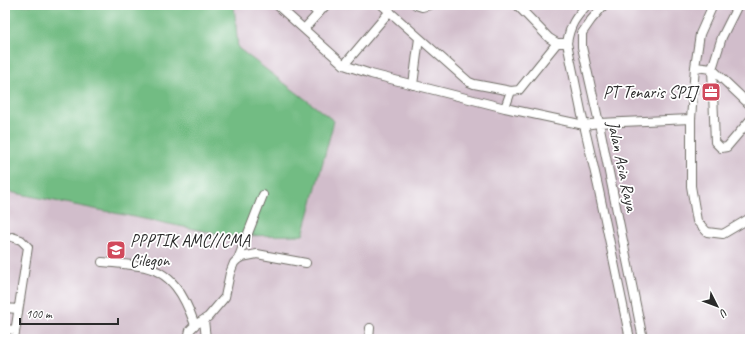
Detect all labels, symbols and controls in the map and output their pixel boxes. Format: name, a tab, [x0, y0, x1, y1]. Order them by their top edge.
office icon: PT Tenaris SPIJ	[700, 81, 722, 103]
place label: PT Tenaris SPIJ	[603, 82, 700, 103]
street label: Jalan Asia Raya	[603, 118, 643, 215]
place label: PPPTIK AMC//CMA Cilegon	[130, 230, 251, 271]
school or university icon: PPPTIK AMC//CMA Cilegon	[105, 239, 127, 261]
north arrow	[697, 286, 737, 326]
scale bar	[20, 300, 118, 326]
text: 100 m	[26, 306, 53, 322]
text: U	[716, 306, 731, 321]

